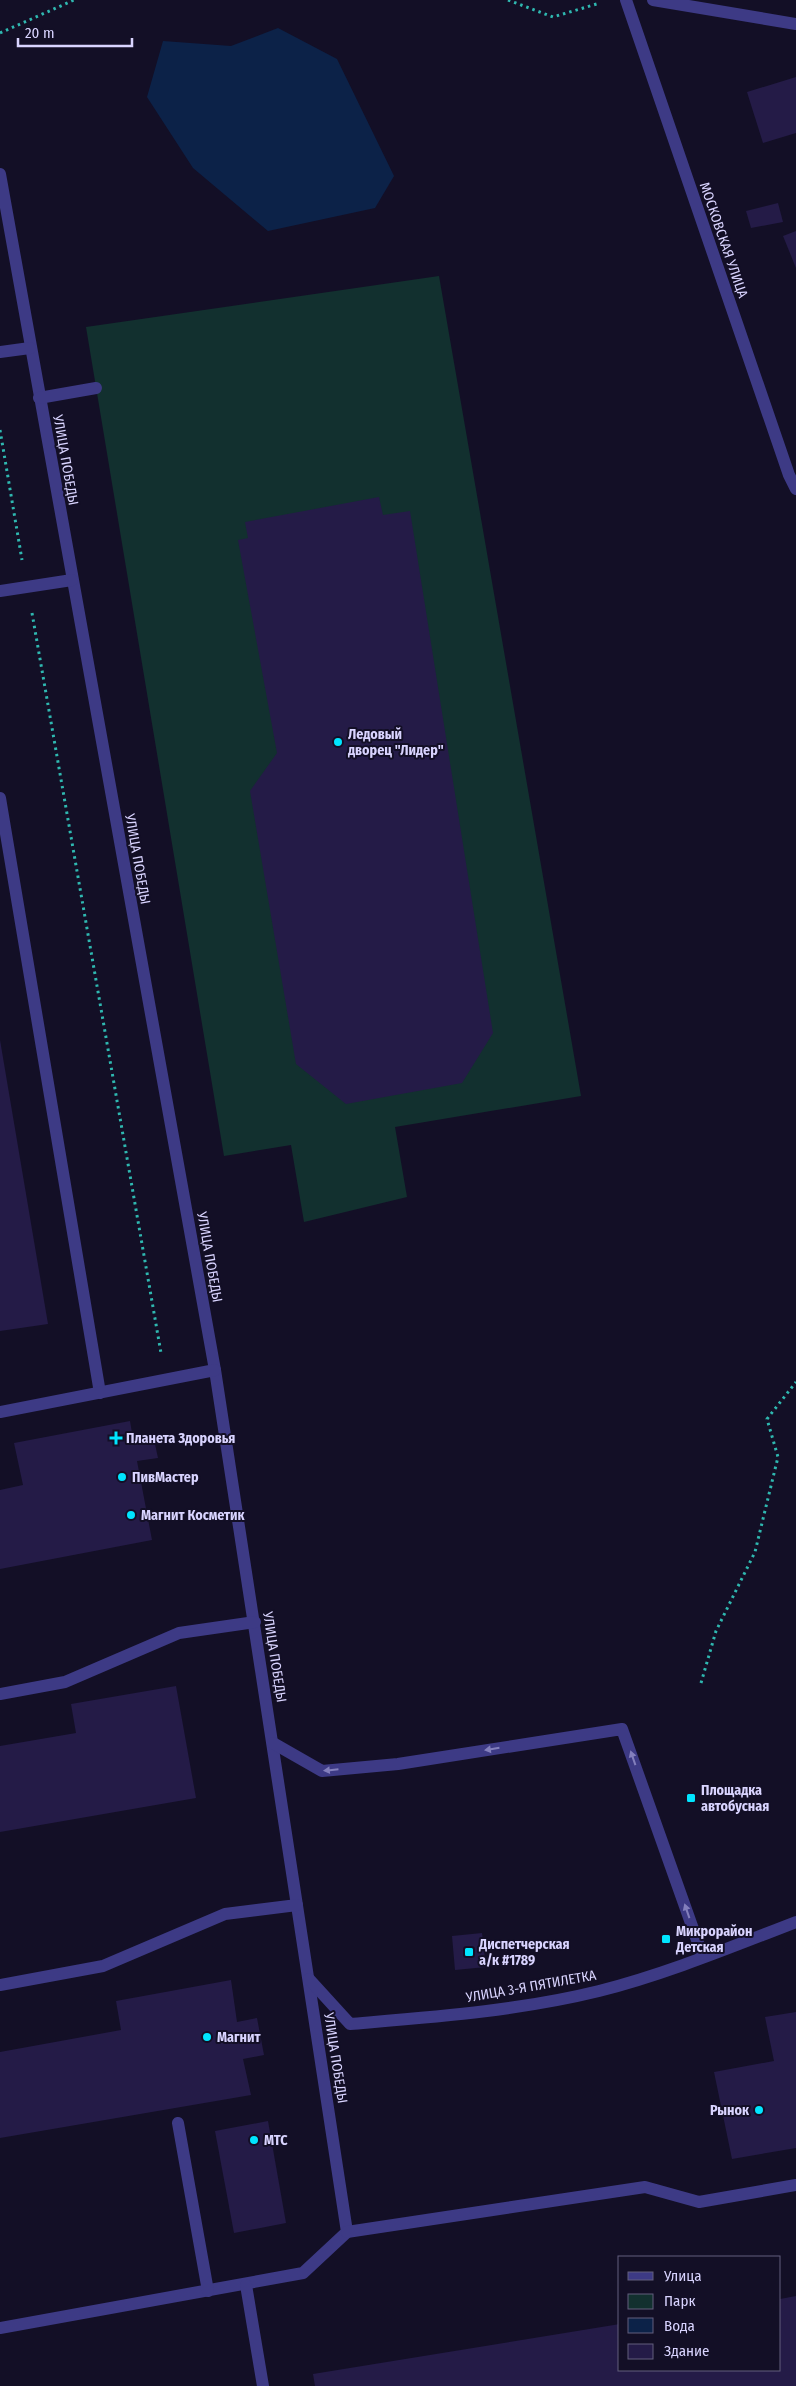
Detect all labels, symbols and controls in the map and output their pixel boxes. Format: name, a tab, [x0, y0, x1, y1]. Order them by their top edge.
scale bar	[18, 15, 131, 47]
text: 20 m	[25, 24, 55, 42]
street label: МОСКОВСКАЯ УЛИЦА	[696, 180, 752, 301]
street label: УЛИЦА ПОБЕДЫ	[49, 412, 82, 507]
place label: Ледовый дворец "Лидер"	[347, 726, 444, 759]
marker: Ледовый дворец "Лидер"	[332, 736, 344, 748]
street label: УЛИЦА ПОБЕДЫ	[121, 811, 154, 906]
street label: УЛИЦА ПОБЕДЫ	[193, 1209, 226, 1304]
place label: Планета Здоровья	[126, 1430, 235, 1447]
marker: Планета Здоровья	[110, 1432, 122, 1444]
place label: ПивМастер	[132, 1469, 199, 1486]
marker: ПивМастер	[116, 1471, 128, 1483]
place label: Магнит Косметик	[141, 1507, 246, 1524]
marker: Магнит Косметик	[125, 1509, 137, 1521]
street label: УЛИЦА ПОБЕДЫ	[259, 1609, 290, 1704]
one-way arrow	[484, 1745, 500, 1753]
one-way arrow	[628, 1750, 636, 1765]
one-way arrow	[323, 1766, 339, 1774]
place label: Площадка автобусная	[701, 1782, 769, 1815]
marker: Площадка автобусная	[685, 1792, 697, 1804]
one-way arrow	[683, 1903, 691, 1918]
place label: Микрорайон Детская	[675, 1923, 753, 1956]
marker: Микрорайон Детская	[660, 1933, 672, 1945]
place label: Диспетчерская а/к #1789	[478, 1936, 570, 1969]
marker: Диспетчерская а/к #1789	[463, 1946, 475, 1958]
street label: УЛИЦА 3-Я ПЯТИЛЕТКА	[464, 1967, 598, 2006]
street label: УЛИЦА ПОБЕДЫ	[320, 2010, 351, 2105]
place label: Магнит	[217, 2029, 261, 2046]
marker: Магнит	[201, 2031, 213, 2043]
place label: Рынок	[710, 2102, 750, 2119]
marker: Рынок	[753, 2104, 765, 2116]
place label: МТС	[264, 2132, 288, 2149]
marker: МТС	[248, 2134, 260, 2146]
legend	[618, 2256, 781, 2371]
text: Улица	[663, 2267, 702, 2285]
text: Парк	[664, 2292, 695, 2310]
text: Вода	[664, 2317, 695, 2335]
text: Здание	[664, 2342, 710, 2360]

